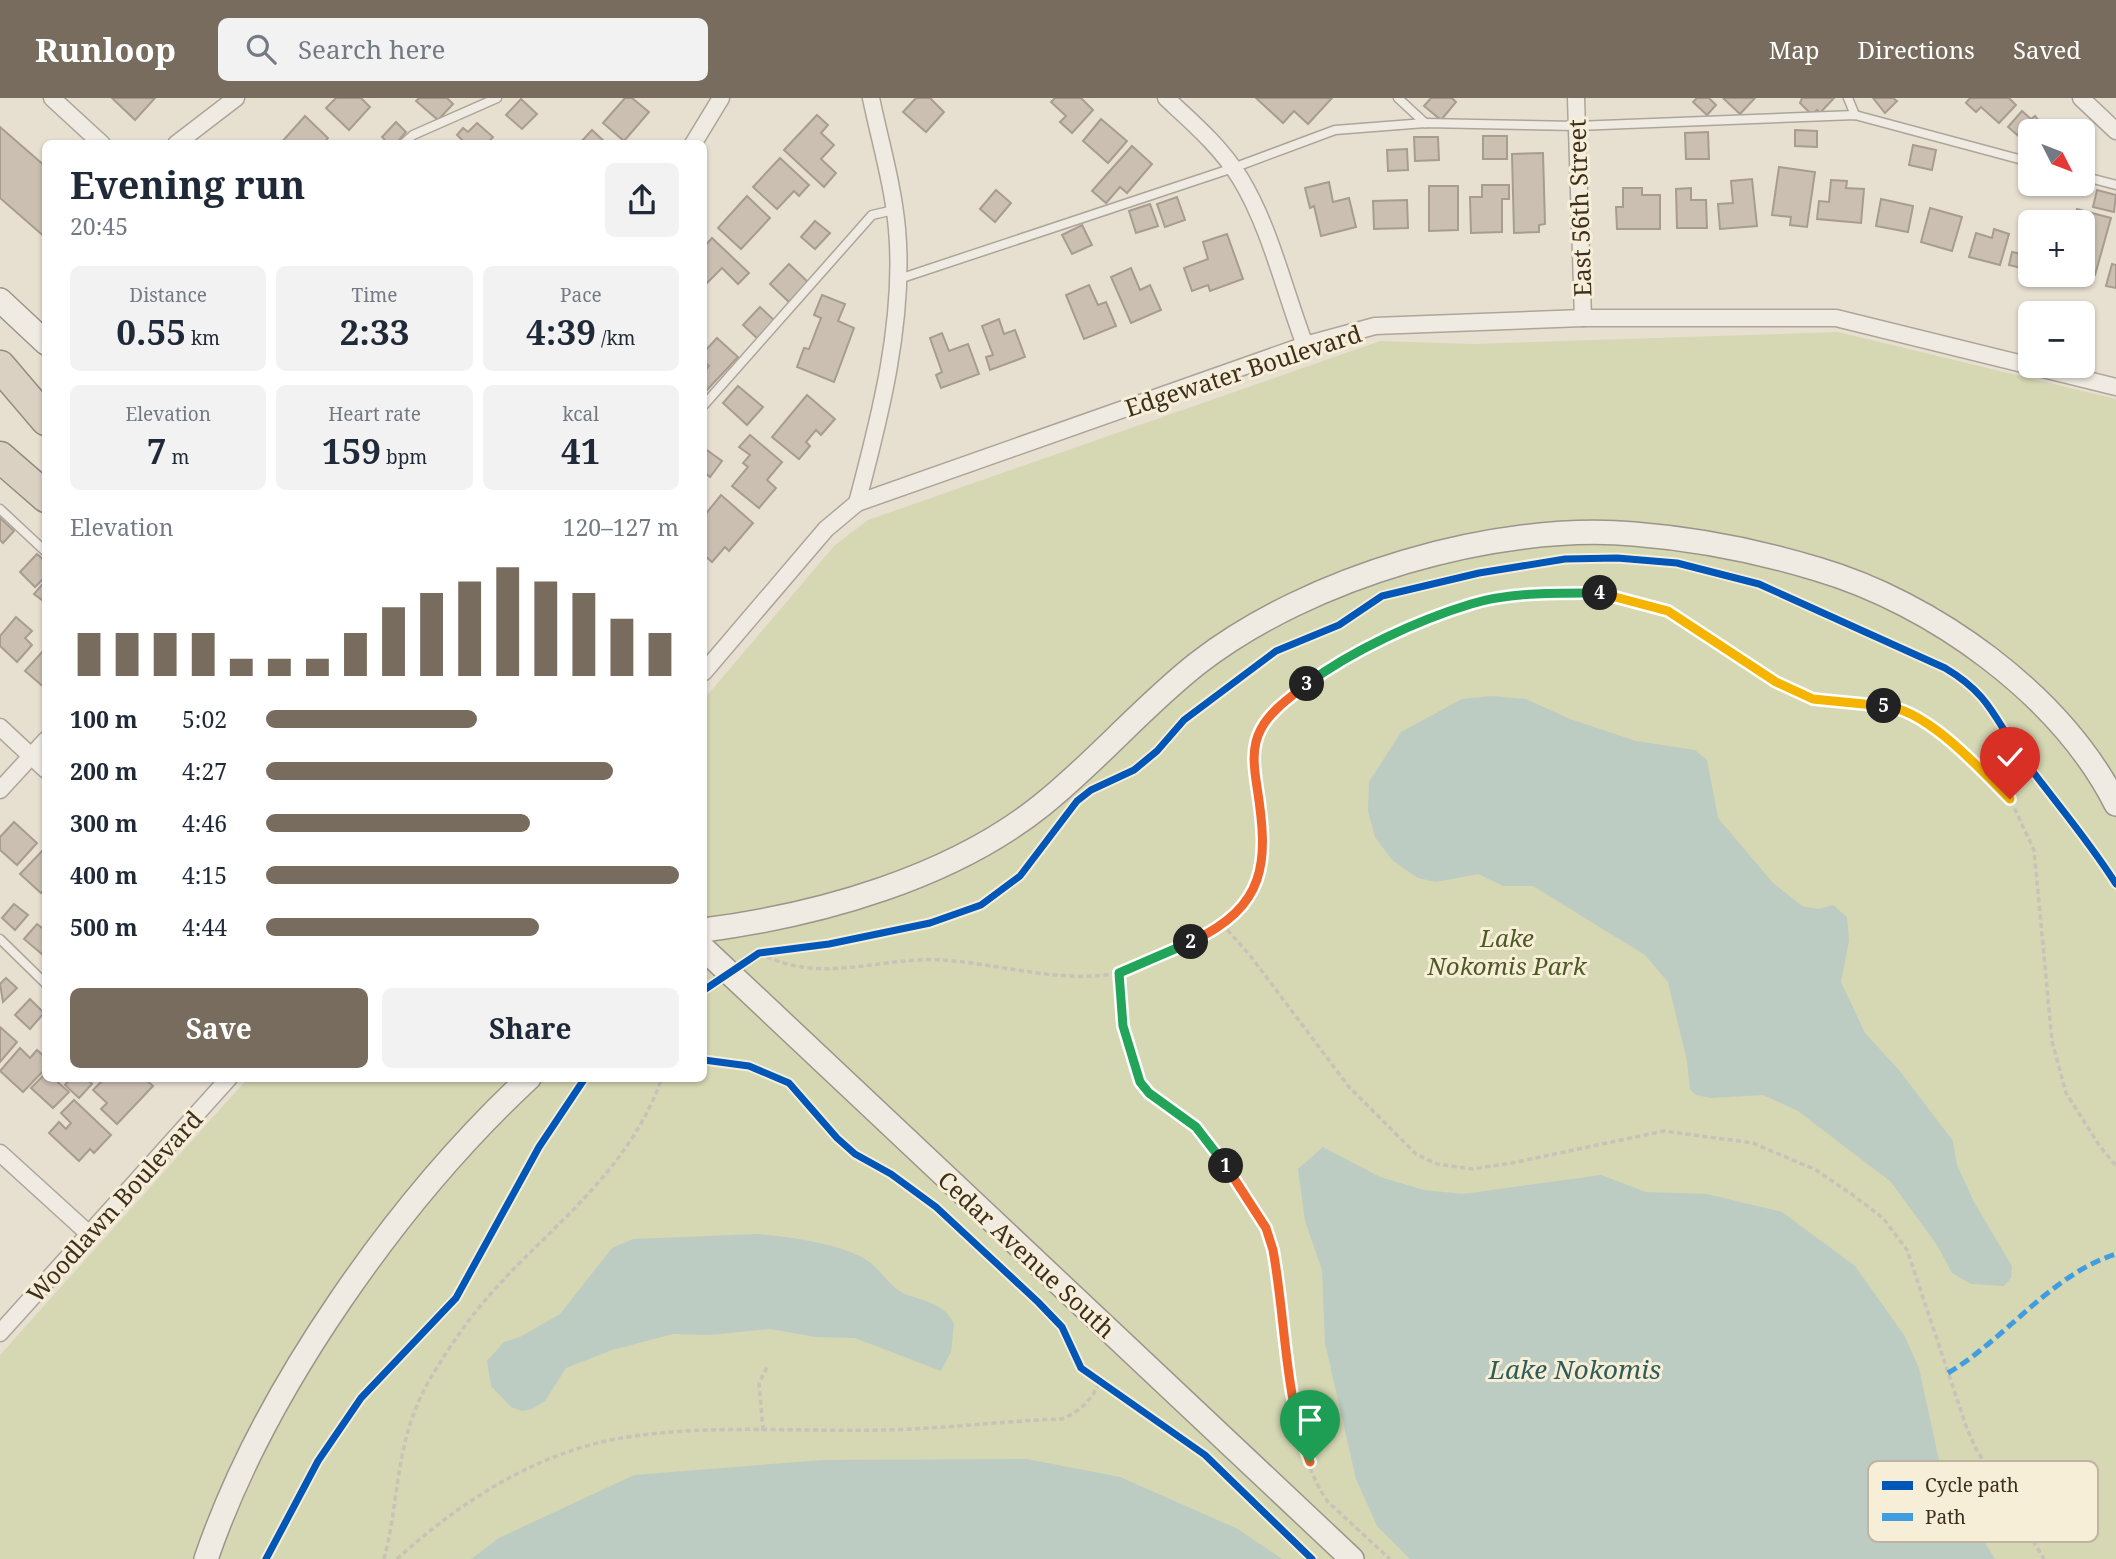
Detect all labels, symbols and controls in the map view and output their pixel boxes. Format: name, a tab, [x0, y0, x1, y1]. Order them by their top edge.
search box	[218, 18, 708, 81]
text: Runloop	[35, 27, 176, 72]
icon: search	[242, 30, 280, 68]
text: Search here	[298, 31, 446, 67]
text: Map	[1769, 33, 1820, 66]
text: Directions	[1858, 33, 1975, 66]
text: Saved	[2013, 33, 2081, 66]
street label: East 56th Street	[1559, 119, 1599, 297]
north arrow	[2018, 119, 2095, 196]
map controls	[2018, 119, 2095, 378]
text: Evening run	[70, 158, 305, 210]
button: share	[605, 163, 679, 237]
text: 20:45	[70, 210, 128, 242]
button: +	[2018, 210, 2095, 287]
text: Distance	[129, 282, 207, 308]
text: Time	[352, 282, 397, 308]
text: Pace	[560, 282, 602, 308]
button: −	[2018, 301, 2095, 378]
text: 0.55	[116, 308, 186, 355]
text: 2:33	[340, 308, 409, 355]
text: 4:39	[526, 308, 596, 355]
street label: Edgewater Boulevard	[1120, 316, 1366, 424]
text: km	[186, 325, 220, 351]
text: /km	[596, 325, 636, 351]
text: Elevation	[125, 401, 211, 427]
text: Heart rate	[328, 401, 421, 427]
text: kcal	[562, 401, 599, 427]
text: 7	[147, 427, 167, 474]
text: 159	[322, 427, 381, 474]
text: 41	[561, 427, 601, 474]
text: m	[167, 444, 190, 470]
text: bpm	[381, 444, 427, 470]
text: Elevation	[70, 511, 174, 543]
text: 120–127 m	[563, 511, 679, 543]
pin: 4	[1582, 575, 1618, 610]
text: 4	[1594, 579, 1605, 605]
pin: 3	[1290, 666, 1324, 702]
text: 3	[1301, 670, 1312, 696]
pin: 5	[1867, 688, 1902, 724]
text: 5	[1878, 692, 1889, 718]
text: 100 m	[70, 703, 138, 735]
text: 5:02	[182, 703, 227, 735]
pin	[1980, 727, 2040, 799]
icon: check	[1991, 738, 2029, 776]
text: 200 m	[70, 755, 138, 787]
text: 4:27	[182, 755, 227, 787]
text: 300 m	[70, 807, 138, 839]
text: 4:46	[182, 807, 227, 839]
text: 400 m	[70, 859, 138, 891]
text: 4:15	[182, 859, 227, 891]
text: 500 m	[70, 911, 138, 943]
text: 4:44	[182, 911, 227, 943]
park label: Lake Nokomis Park	[1427, 921, 1588, 982]
pin: 2	[1174, 924, 1208, 960]
text: 2	[1185, 928, 1196, 954]
button: Save	[70, 988, 368, 1068]
button: Share	[382, 988, 679, 1068]
street label: Woodlawn Boulevard	[19, 1103, 209, 1309]
pin: 1	[1208, 1148, 1244, 1184]
text: 1	[1220, 1152, 1231, 1178]
street label: Cedar Avenue South	[931, 1163, 1123, 1345]
water label: Lake Nokomis	[1488, 1351, 1661, 1387]
pin	[1280, 1390, 1340, 1462]
icon: arrive	[1291, 1401, 1329, 1439]
legend	[1868, 1461, 2098, 1542]
text: Cycle path	[1925, 1472, 2019, 1498]
text: Path	[1925, 1504, 1966, 1530]

